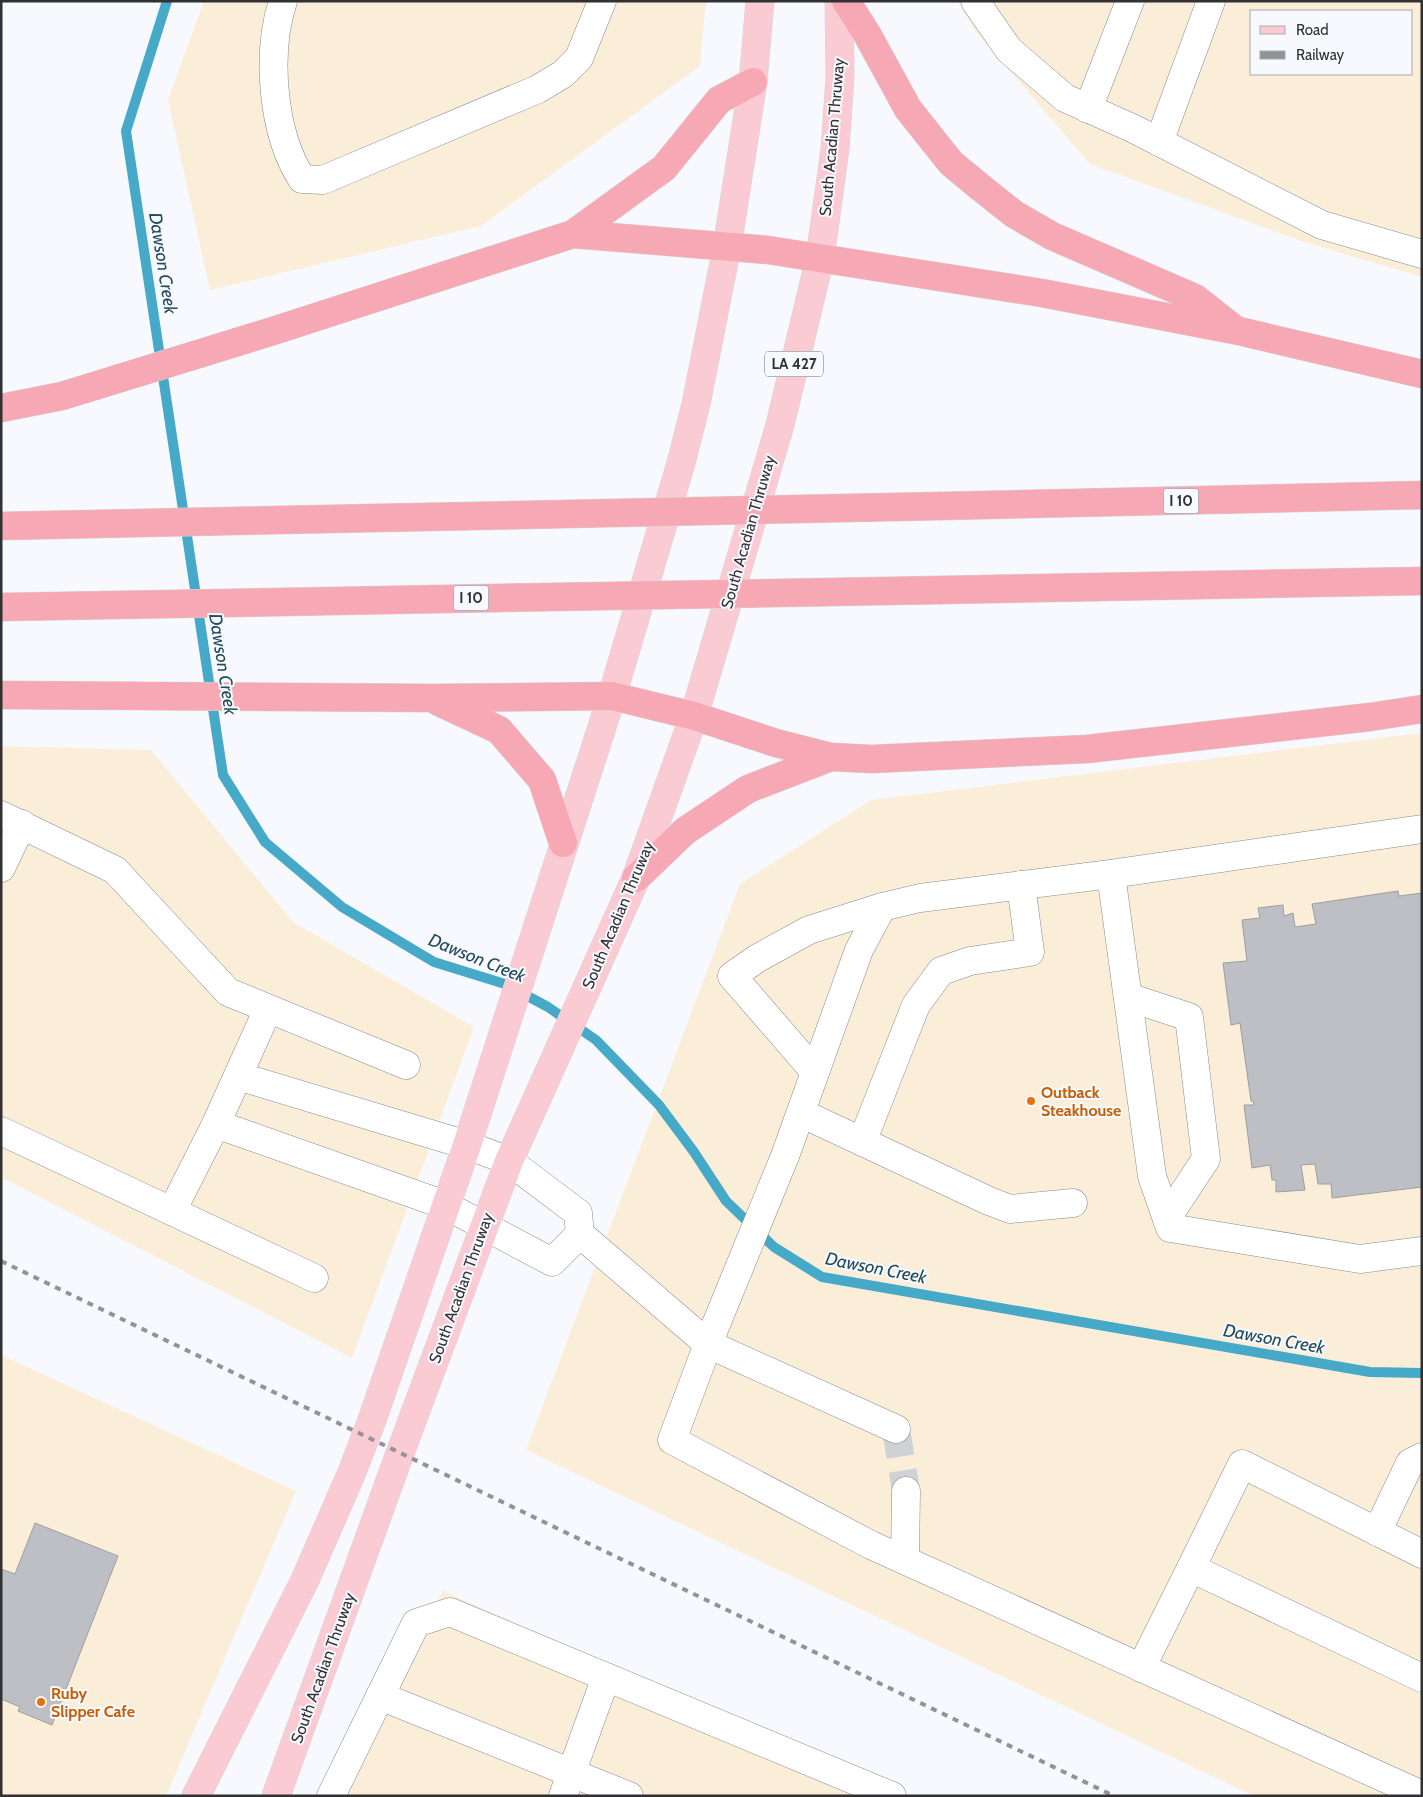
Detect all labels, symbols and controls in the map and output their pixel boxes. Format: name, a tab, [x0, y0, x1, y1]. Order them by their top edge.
legend	[1250, 10, 1413, 75]
text: Road	[1296, 21, 1329, 39]
text: Railway	[1296, 46, 1345, 64]
street label: South Acadian Thruway	[816, 57, 848, 217]
water label: Dawson Creek	[144, 211, 182, 317]
road number: LA 427	[765, 352, 823, 376]
street label: South Acadian Thruway	[717, 453, 779, 611]
road number: I 10	[1164, 488, 1198, 514]
road number: I 10	[454, 586, 488, 610]
water label: Dawson Creek	[204, 612, 242, 718]
street label: South Acadian Thruway	[578, 838, 658, 992]
water label: Dawson Creek	[425, 929, 530, 988]
place label: Outback Steakhouse	[1041, 1083, 1121, 1120]
marker: Outback Steakhouse	[1025, 1095, 1037, 1107]
street label: South Acadian Thruway	[425, 1210, 497, 1366]
water label: Dawson Creek	[824, 1247, 930, 1289]
water label: Dawson Creek	[1222, 1319, 1328, 1359]
street label: South Acadian Thruway	[287, 1590, 359, 1746]
place label: Ruby Slipper Cafe	[51, 1684, 135, 1721]
marker: Ruby Slipper Cafe	[35, 1696, 47, 1708]

